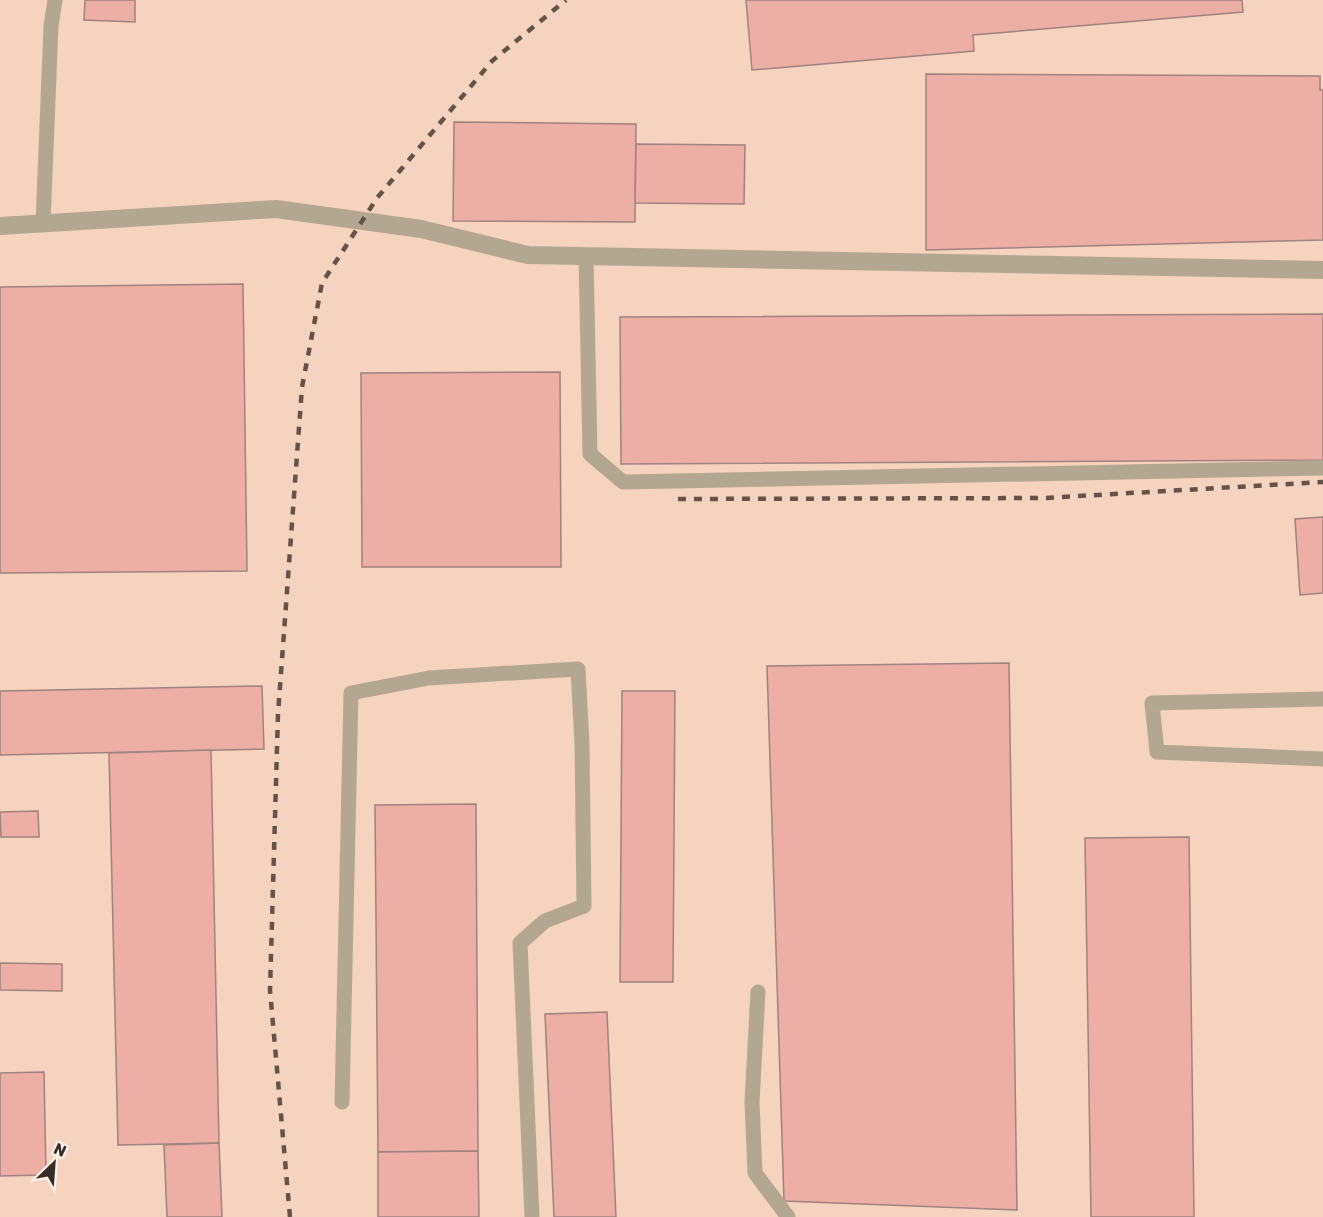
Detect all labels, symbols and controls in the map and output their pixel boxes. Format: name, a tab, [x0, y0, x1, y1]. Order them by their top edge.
north arrow	[24, 1133, 84, 1193]
text: N	[51, 1139, 69, 1161]

